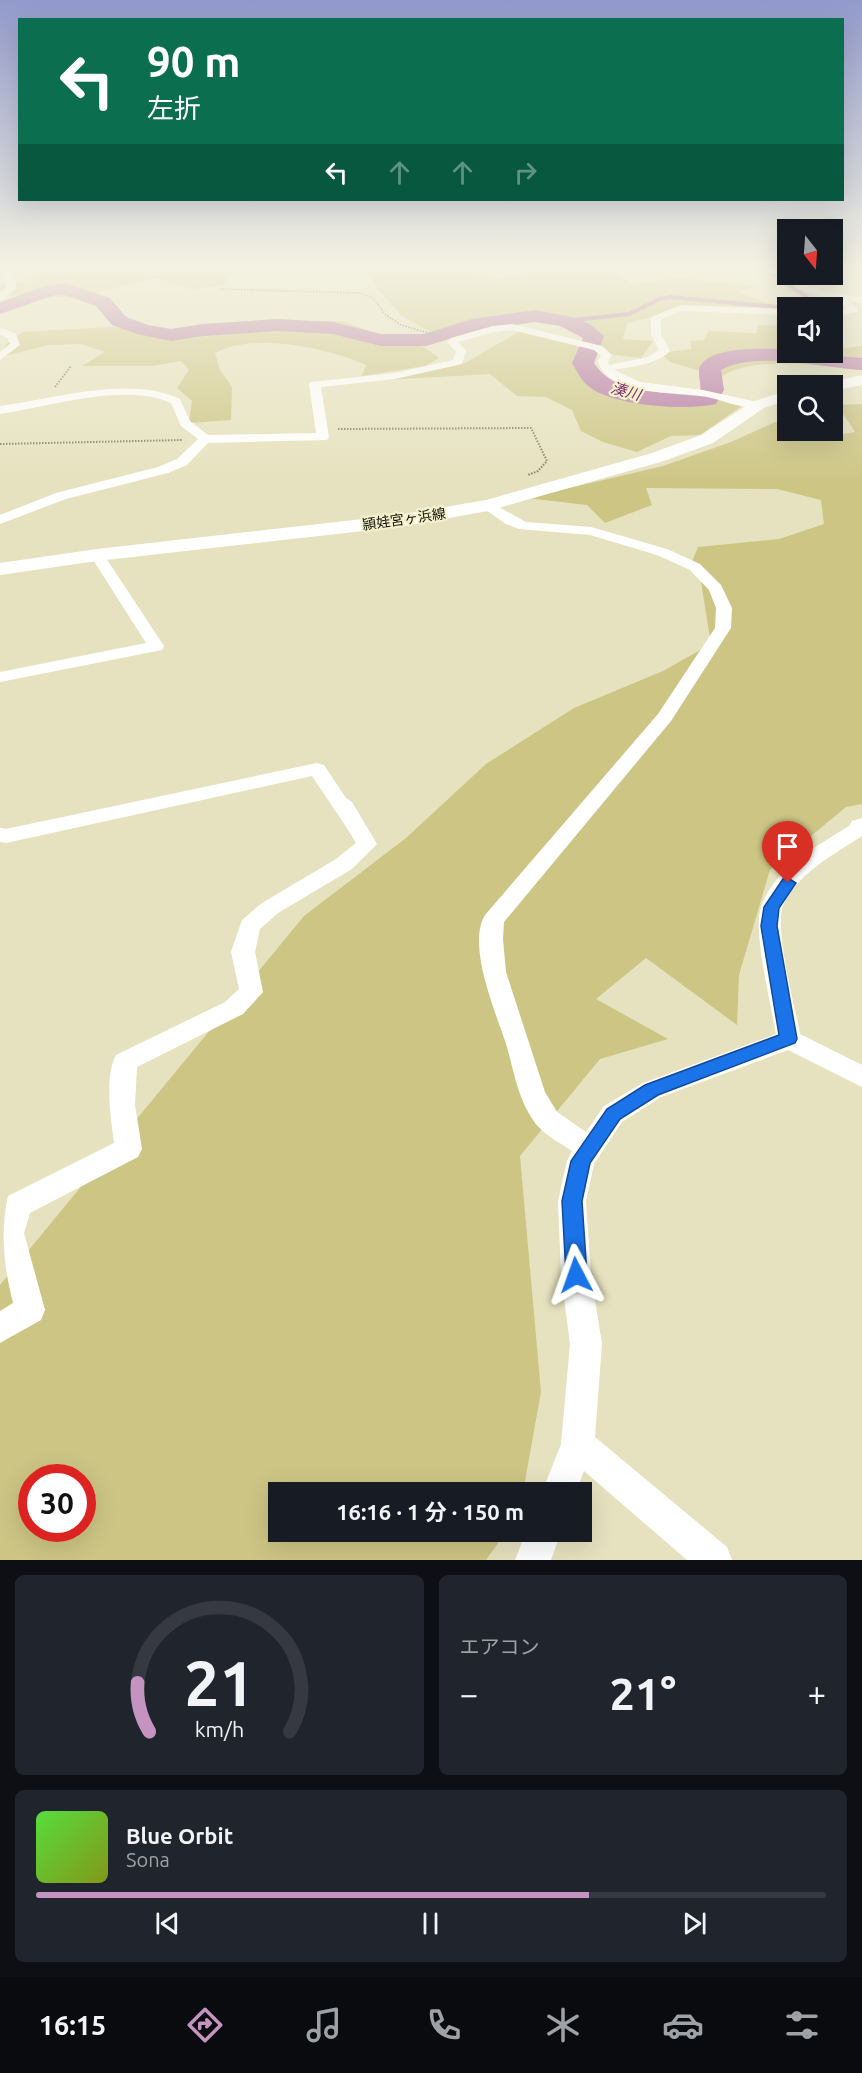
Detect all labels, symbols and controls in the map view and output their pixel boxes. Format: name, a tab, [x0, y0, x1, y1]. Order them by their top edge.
text: 90 m	[147, 38, 241, 85]
icon: left	[48, 42, 126, 120]
text: 左折	[147, 93, 201, 123]
icon: left	[320, 156, 353, 189]
icon: ahead	[383, 156, 416, 189]
icon: ahead	[446, 156, 479, 189]
icon: right	[509, 156, 542, 189]
north arrow	[777, 219, 843, 285]
map controls	[777, 219, 843, 441]
button: sound	[777, 297, 843, 363]
button: search	[777, 375, 843, 441]
water label: 湊川	[609, 379, 645, 404]
street label: 頴娃宮ヶ浜線	[361, 505, 447, 533]
pin	[762, 821, 813, 883]
icon: arrive	[771, 830, 804, 863]
position arrow	[544, 1243, 608, 1307]
speed limit sign: 30	[18, 1464, 96, 1542]
text: 16:16 · 1 分 · 150 m	[336, 1499, 524, 1524]
text: エアコン	[460, 1635, 540, 1658]
text: 21	[184, 1648, 254, 1718]
text: 21°	[609, 1668, 676, 1719]
text: −	[460, 1675, 478, 1712]
text: +	[807, 1675, 826, 1712]
text: km/h	[194, 1717, 244, 1741]
text: Blue Orbit	[126, 1823, 233, 1848]
text: Sona	[126, 1848, 170, 1871]
icon: previous	[151, 1907, 184, 1940]
icon: pause	[414, 1907, 447, 1940]
icon: next	[678, 1907, 711, 1940]
icon: directions	[184, 2004, 226, 2046]
icon: music	[303, 2004, 345, 2046]
icon: phone	[423, 2004, 465, 2046]
icon: climate	[542, 2004, 584, 2046]
icon: car	[662, 2004, 704, 2046]
icon: filters	[781, 2004, 823, 2046]
text: 16:15	[39, 2010, 106, 2040]

